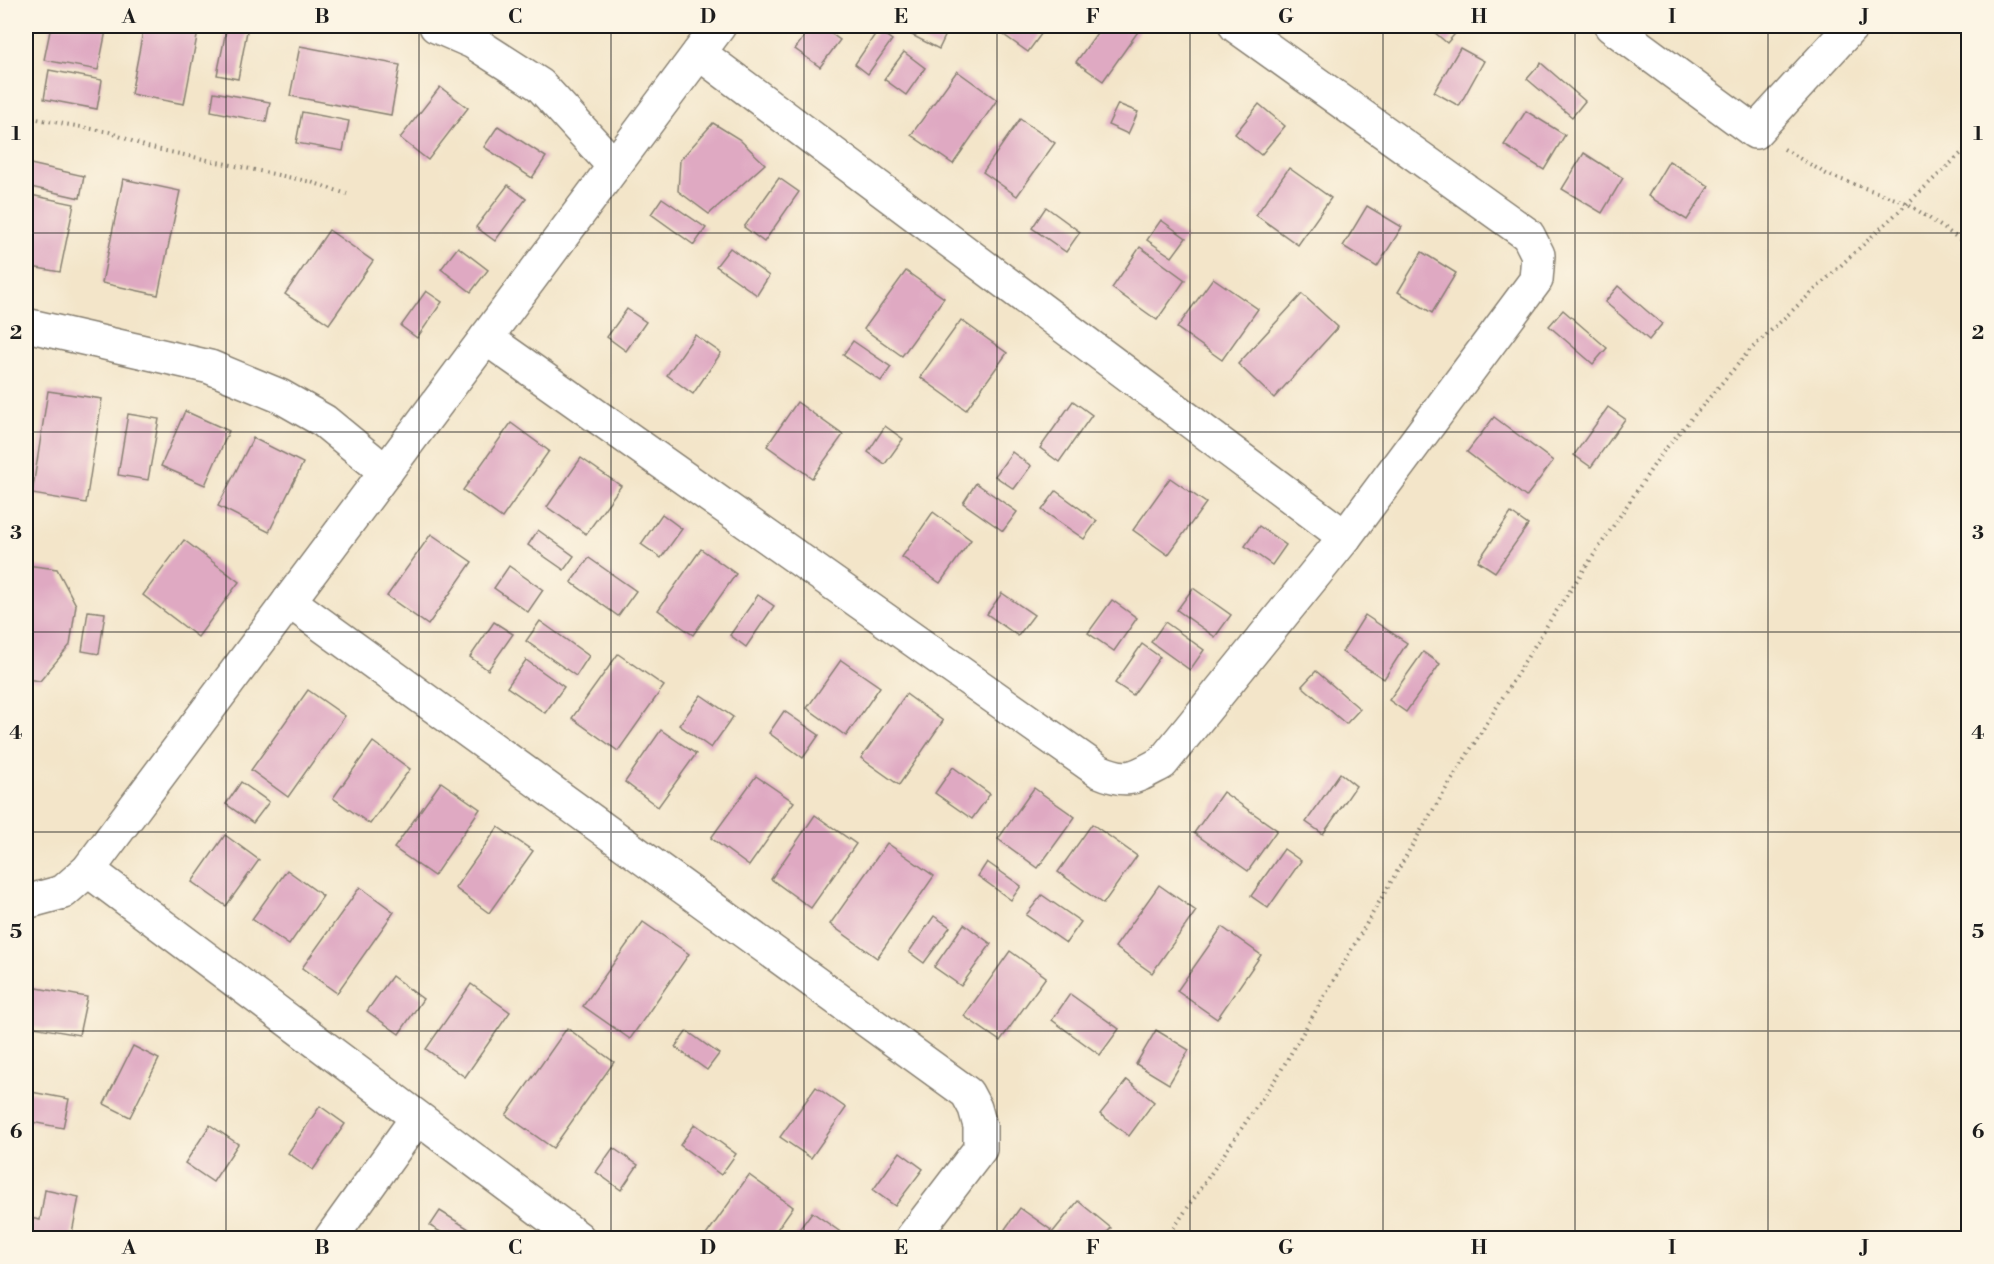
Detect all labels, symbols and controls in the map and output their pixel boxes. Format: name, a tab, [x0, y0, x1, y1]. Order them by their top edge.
text: A	[121, 5, 137, 30]
text: B	[314, 5, 330, 30]
text: C	[508, 5, 522, 30]
text: D	[700, 5, 716, 30]
text: E	[894, 5, 908, 30]
text: F	[1086, 5, 1100, 30]
text: G	[1278, 5, 1294, 30]
text: H	[1471, 5, 1488, 30]
text: I	[1668, 5, 1676, 30]
text: J	[1858, 5, 1869, 30]
text: 1	[11, 122, 21, 147]
text: 1	[1973, 122, 1983, 147]
text: 2	[10, 321, 22, 346]
text: 2	[1972, 321, 1984, 346]
text: 3	[10, 521, 22, 546]
text: 3	[1972, 521, 1984, 546]
text: 4	[9, 721, 23, 746]
text: 4	[1971, 721, 1985, 746]
text: 5	[10, 920, 22, 945]
text: 5	[1972, 920, 1984, 945]
text: 6	[10, 1120, 23, 1145]
text: 6	[1972, 1120, 1985, 1145]
text: A	[121, 1236, 137, 1261]
text: B	[314, 1236, 330, 1261]
text: C	[508, 1236, 522, 1261]
text: D	[700, 1236, 716, 1261]
text: E	[894, 1236, 908, 1261]
text: F	[1086, 1236, 1100, 1261]
text: G	[1278, 1236, 1294, 1261]
text: H	[1471, 1236, 1488, 1261]
text: I	[1668, 1236, 1676, 1261]
text: J	[1858, 1236, 1869, 1261]

